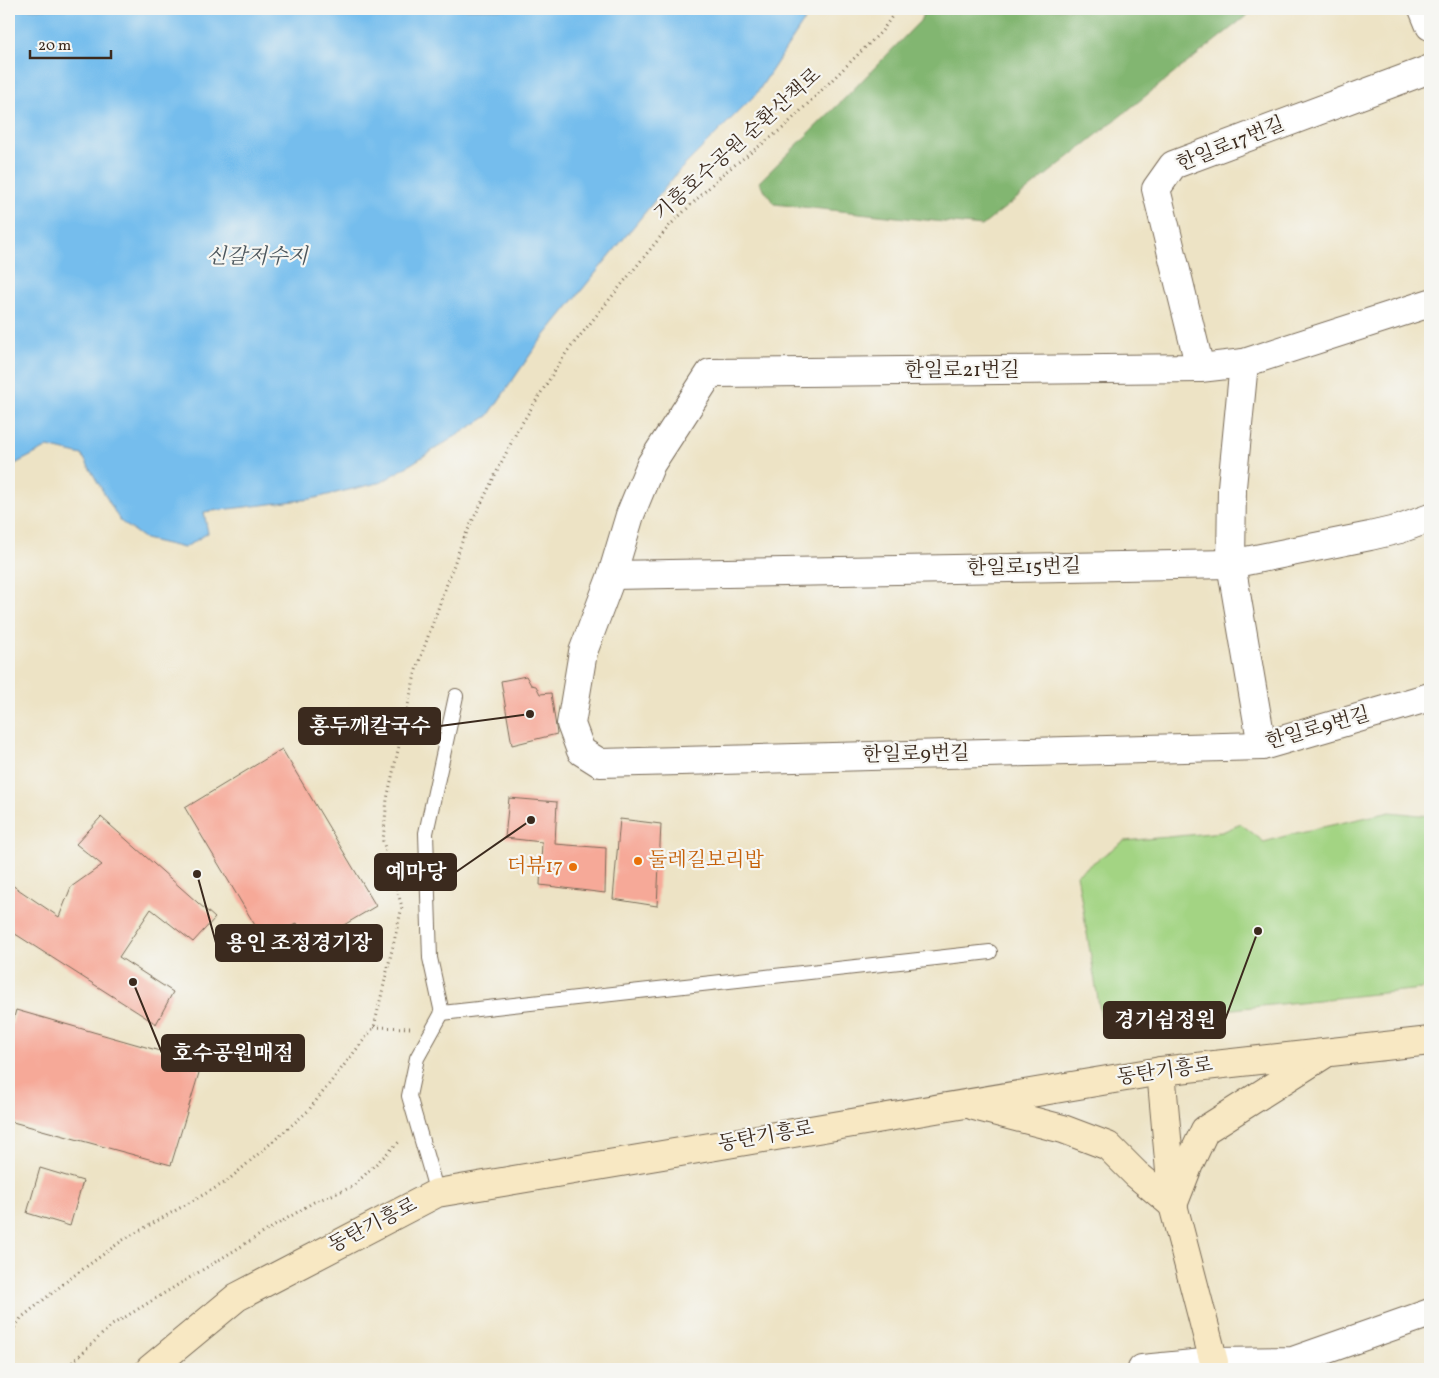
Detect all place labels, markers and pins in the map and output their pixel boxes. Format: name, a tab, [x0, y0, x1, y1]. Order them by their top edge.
callout: 홍두깨칼국수	[299, 708, 440, 744]
place label: 둘레길보리밥	[648, 847, 765, 875]
place label: 더뷰17	[507, 853, 563, 881]
callout: 예마당	[375, 854, 456, 890]
marker: 둘레길보리밥	[632, 855, 644, 867]
marker: 더뷰17	[567, 861, 579, 873]
callout: 용인 조정경기장	[216, 925, 382, 961]
callout: 경기쉼정원	[1104, 1002, 1225, 1038]
callout: 호수공원매점	[162, 1035, 304, 1071]

